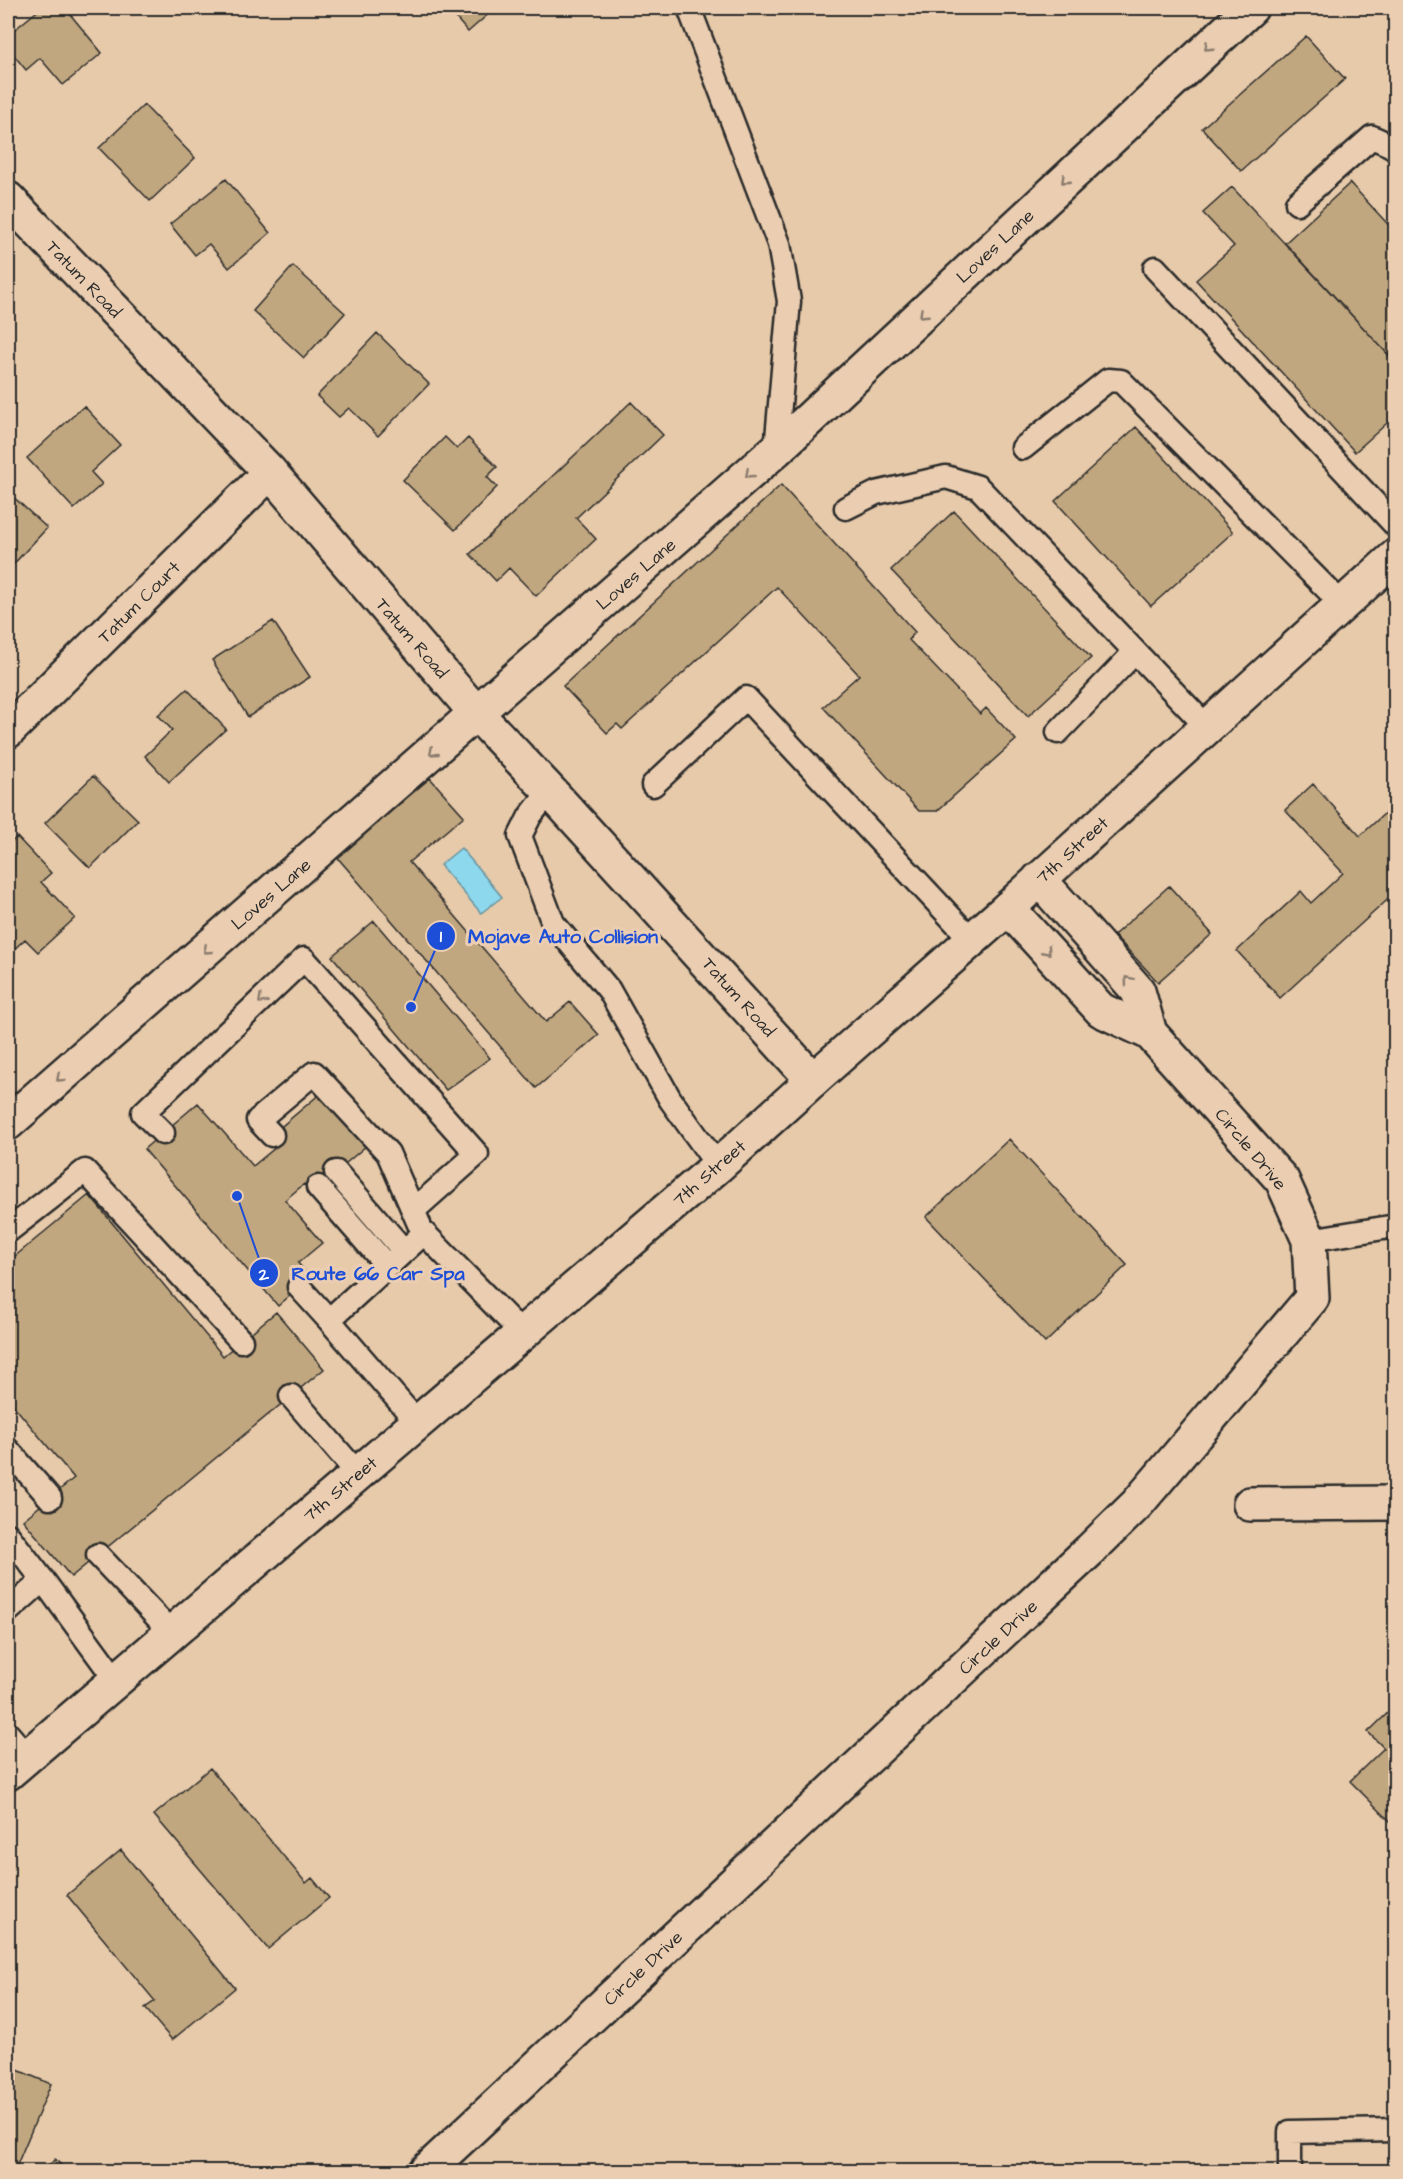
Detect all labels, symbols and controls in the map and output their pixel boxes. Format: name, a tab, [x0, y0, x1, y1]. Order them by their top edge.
one-way arrow	[1204, 40, 1215, 51]
one-way arrow	[1062, 173, 1073, 184]
street label: Loves Lane	[951, 204, 1040, 289]
street label: Tatum Road	[40, 235, 127, 324]
one-way arrow	[919, 306, 930, 317]
one-way arrow	[745, 467, 756, 478]
street label: Loves Lane	[591, 533, 682, 616]
street label: Tatum Court	[93, 555, 187, 649]
street label: Tatum Road	[370, 593, 454, 684]
one-way arrow	[429, 745, 440, 756]
street label: 7th Street	[1031, 810, 1115, 890]
street label: Loves Lane	[226, 853, 317, 936]
callout: Mojave Auto Collision	[426, 917, 670, 955]
text: Mojave Auto Collision	[468, 923, 658, 951]
text: 1	[440, 924, 443, 949]
one-way arrow	[203, 942, 214, 953]
one-way arrow	[1040, 944, 1051, 955]
street label: Tatum Road	[696, 952, 781, 1043]
one-way arrow	[1124, 976, 1135, 987]
one-way arrow	[258, 993, 268, 1004]
one-way arrow	[56, 1071, 67, 1082]
street label: Circle Drive	[1209, 1103, 1292, 1196]
street label: 7th Street	[667, 1134, 752, 1212]
callout: Route 66 Car Spa	[249, 1254, 476, 1292]
text: Route 66 Car Spa	[291, 1260, 465, 1288]
text: 2	[258, 1262, 270, 1287]
street label: 7th Street	[298, 1450, 383, 1528]
street label: Circle Drive	[953, 1594, 1044, 1681]
street label: Circle Drive	[598, 1925, 689, 2012]

